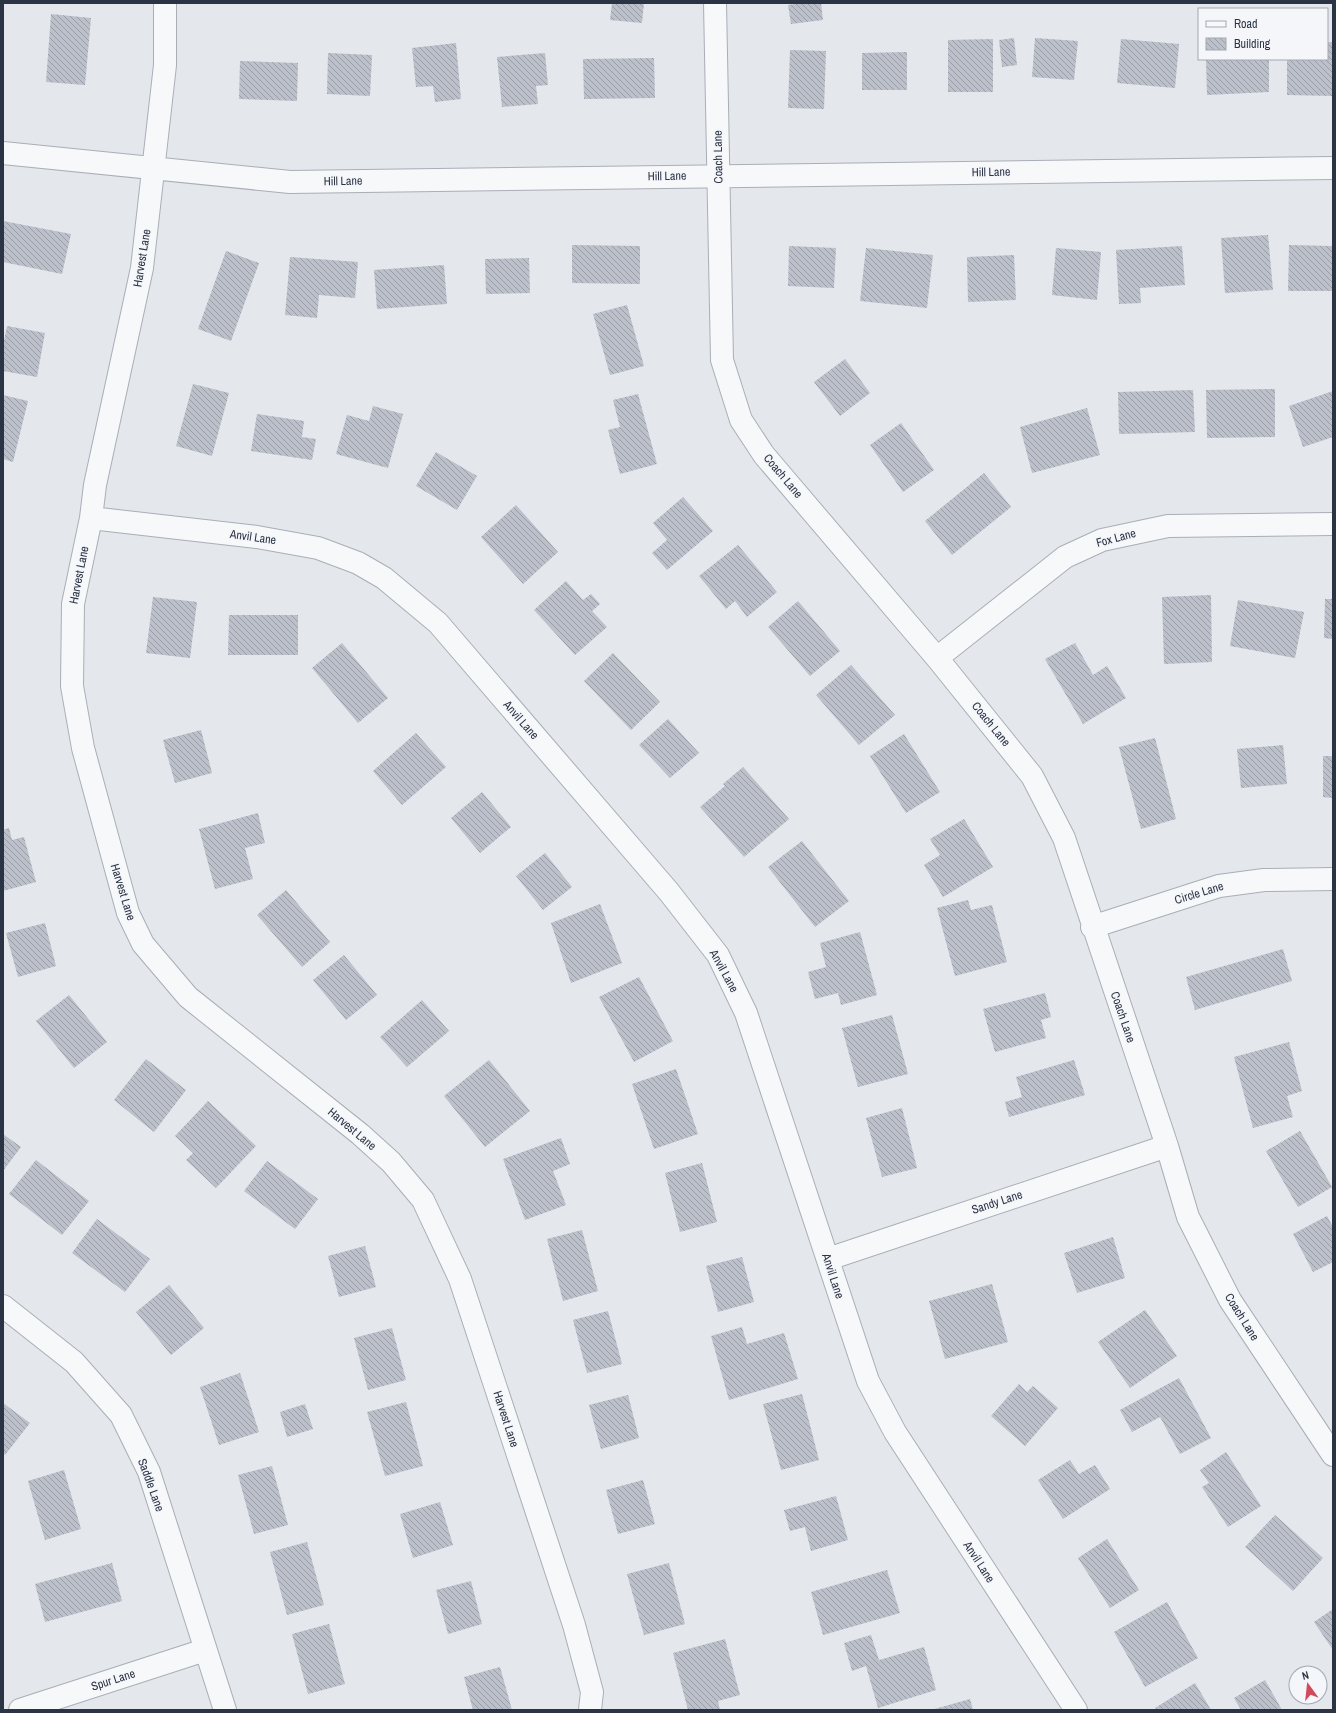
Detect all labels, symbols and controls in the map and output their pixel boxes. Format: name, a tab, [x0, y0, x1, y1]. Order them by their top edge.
legend	[1198, 8, 1328, 60]
text: Road	[1234, 16, 1258, 32]
text: Building	[1234, 36, 1271, 52]
street label: Coach Lane	[710, 130, 726, 184]
street label: Hill Lane	[971, 164, 1011, 180]
street label: Hill Lane	[647, 168, 687, 184]
street label: Hill Lane	[323, 173, 363, 189]
street label: Harvest Lane	[130, 228, 154, 288]
street label: Coach Lane	[760, 451, 806, 501]
street label: Fox Lane	[1094, 525, 1138, 551]
street label: Anvil Lane	[228, 526, 277, 548]
street label: Harvest Lane	[66, 545, 92, 605]
street label: Anvil Lane	[499, 696, 542, 743]
street label: Coach Lane	[968, 698, 1014, 750]
street label: Harvest Lane	[107, 862, 139, 922]
street label: Circle Lane	[1173, 878, 1225, 908]
street label: Anvil Lane	[705, 946, 742, 995]
street label: Coach Lane	[1107, 989, 1139, 1045]
street label: Harvest Lane	[324, 1104, 380, 1154]
street label: Sandy Lane	[970, 1186, 1024, 1218]
street label: Anvil Lane	[818, 1250, 848, 1301]
street label: Coach Lane	[1221, 1290, 1263, 1344]
street label: Harvest Lane	[489, 1389, 523, 1449]
street label: Saddle Lane	[134, 1456, 168, 1514]
street label: Anvil Lane	[959, 1537, 998, 1586]
street label: Spur Lane	[89, 1665, 137, 1695]
north arrow	[1288, 1665, 1328, 1705]
text: N	[1300, 1668, 1310, 1683]

